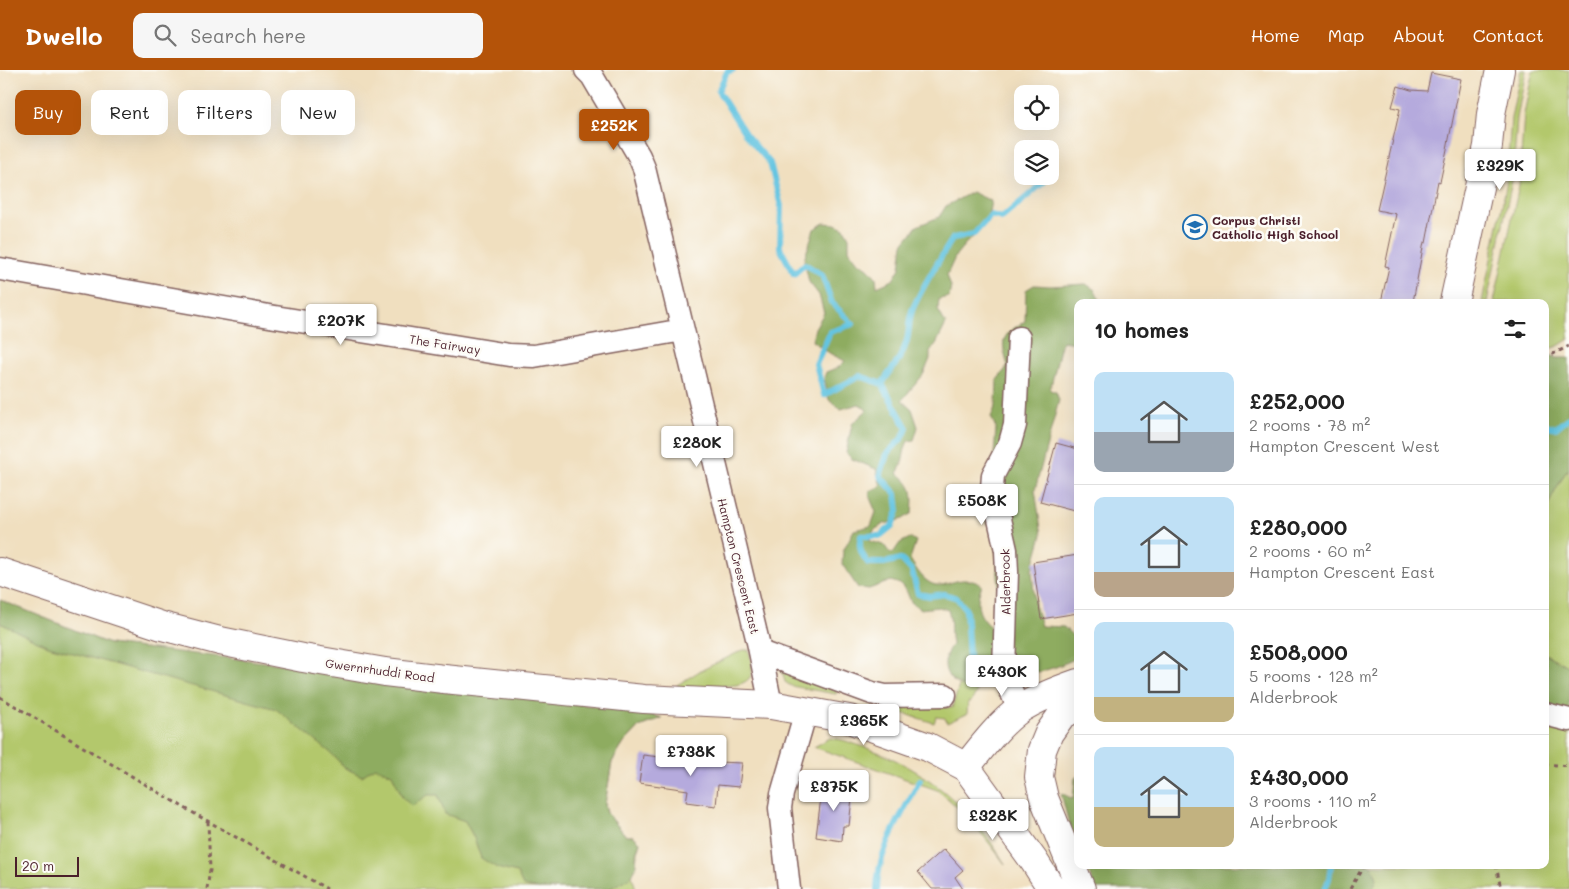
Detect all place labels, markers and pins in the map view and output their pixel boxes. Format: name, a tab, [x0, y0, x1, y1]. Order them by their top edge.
pin: £252K	[579, 108, 649, 151]
pin: £329K	[1465, 148, 1535, 191]
place label: Corpus Christi Catholic High School	[1212, 212, 1338, 242]
school or university icon: Corpus Christi Catholic High School	[1182, 214, 1208, 240]
pin: £207K	[306, 304, 376, 346]
pin: £280K	[662, 426, 732, 468]
pin: £508K	[947, 484, 1017, 526]
pin: £430K	[967, 654, 1037, 697]
pin: £365K	[829, 704, 899, 746]
pin: £738K	[656, 734, 726, 777]
pin: £375K	[799, 770, 869, 812]
pin: £328K	[958, 798, 1028, 841]

